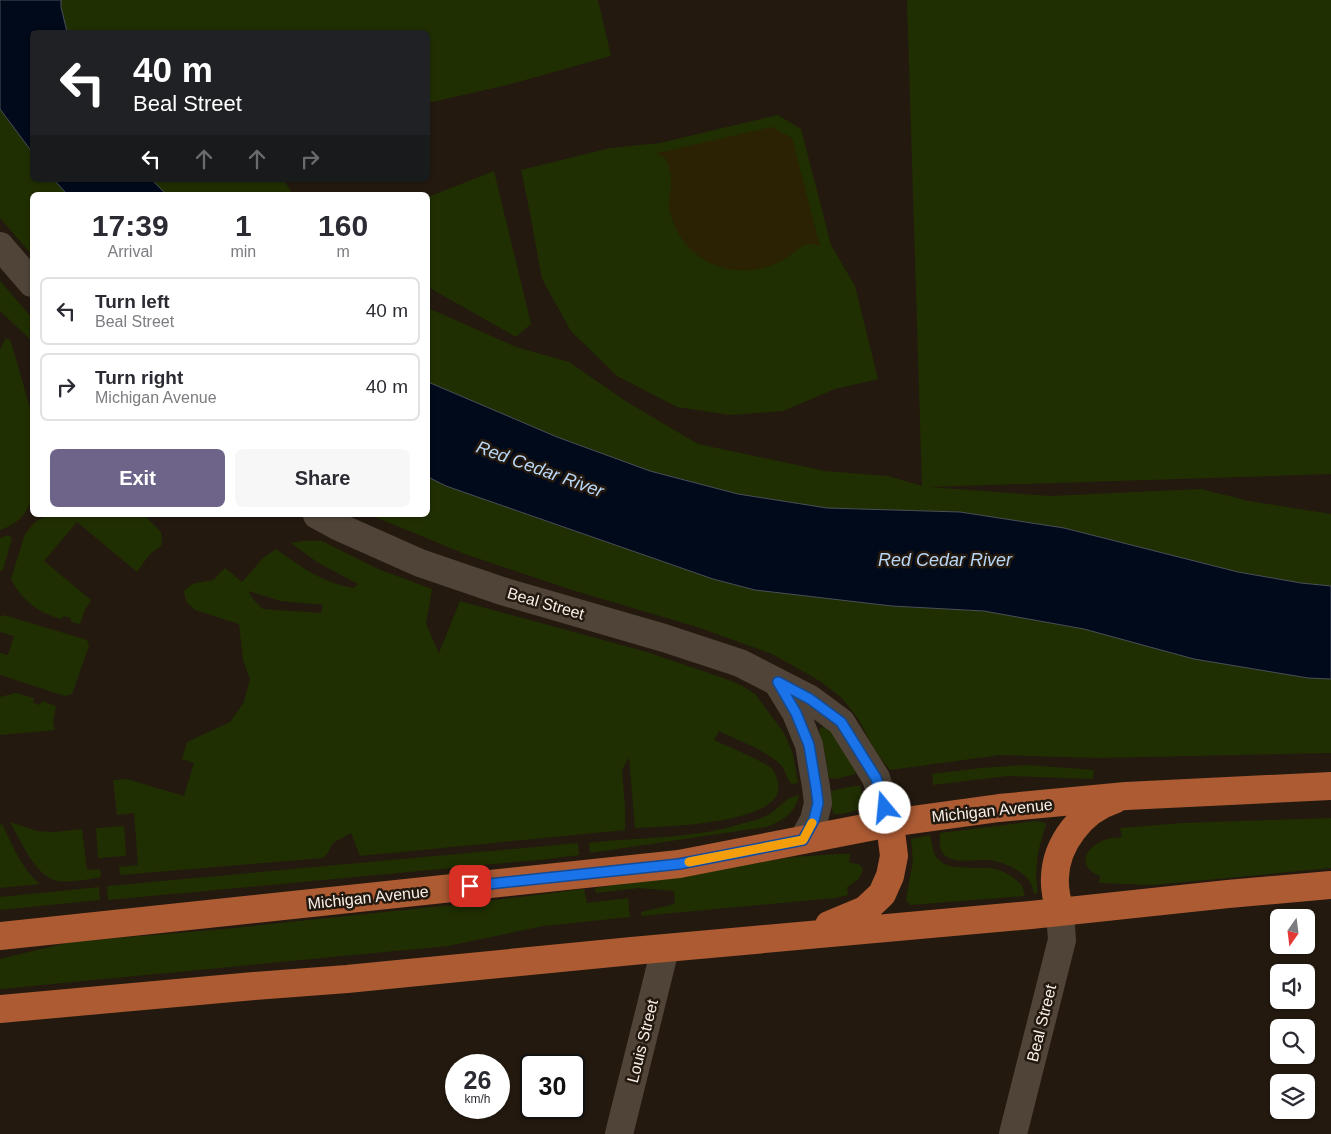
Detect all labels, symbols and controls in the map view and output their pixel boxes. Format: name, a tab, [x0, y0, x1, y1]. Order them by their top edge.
icon: left	[50, 50, 115, 115]
text: 40 m	[133, 50, 213, 89]
text: Beal Street	[133, 91, 242, 116]
icon: left	[137, 145, 165, 173]
icon: ahead	[190, 145, 218, 173]
icon: ahead	[243, 145, 271, 173]
icon: right	[296, 145, 324, 173]
text: 17:39	[92, 209, 169, 242]
text: 1	[235, 209, 252, 242]
text: 160	[318, 209, 368, 242]
text: Arrival	[108, 243, 153, 260]
text: min	[230, 243, 256, 260]
text: m	[336, 243, 350, 260]
text: Turn left	[95, 291, 170, 312]
icon: left	[52, 297, 80, 325]
text: 40 m	[366, 300, 408, 321]
text: Beal Street	[95, 313, 174, 330]
text: Turn right	[95, 367, 183, 388]
icon: right	[52, 373, 80, 401]
text: 40 m	[366, 376, 408, 397]
text: Michigan Avenue	[95, 389, 217, 406]
water label: Red Cedar River	[474, 437, 607, 502]
button: Exit	[50, 449, 225, 507]
button: Share	[235, 449, 410, 507]
water label: Red Cedar River	[878, 550, 1013, 570]
street label: Beal Street	[505, 584, 587, 623]
position arrow	[858, 781, 910, 833]
street label: Michigan Avenue	[931, 796, 1053, 825]
pin	[449, 865, 491, 907]
icon: arrive	[456, 872, 484, 900]
street label: Michigan Avenue	[307, 883, 429, 912]
north arrow	[1270, 909, 1315, 954]
map controls	[1270, 909, 1315, 1119]
button: sound	[1270, 964, 1315, 1009]
street label: Beal Street	[1024, 982, 1059, 1064]
street label: Louis Street	[624, 997, 661, 1085]
button: search	[1270, 1019, 1315, 1064]
speed limit sign: 30	[520, 1054, 585, 1119]
text: 26	[464, 1066, 491, 1094]
button: layers	[1270, 1074, 1315, 1119]
text: km/h	[464, 1092, 491, 1106]

